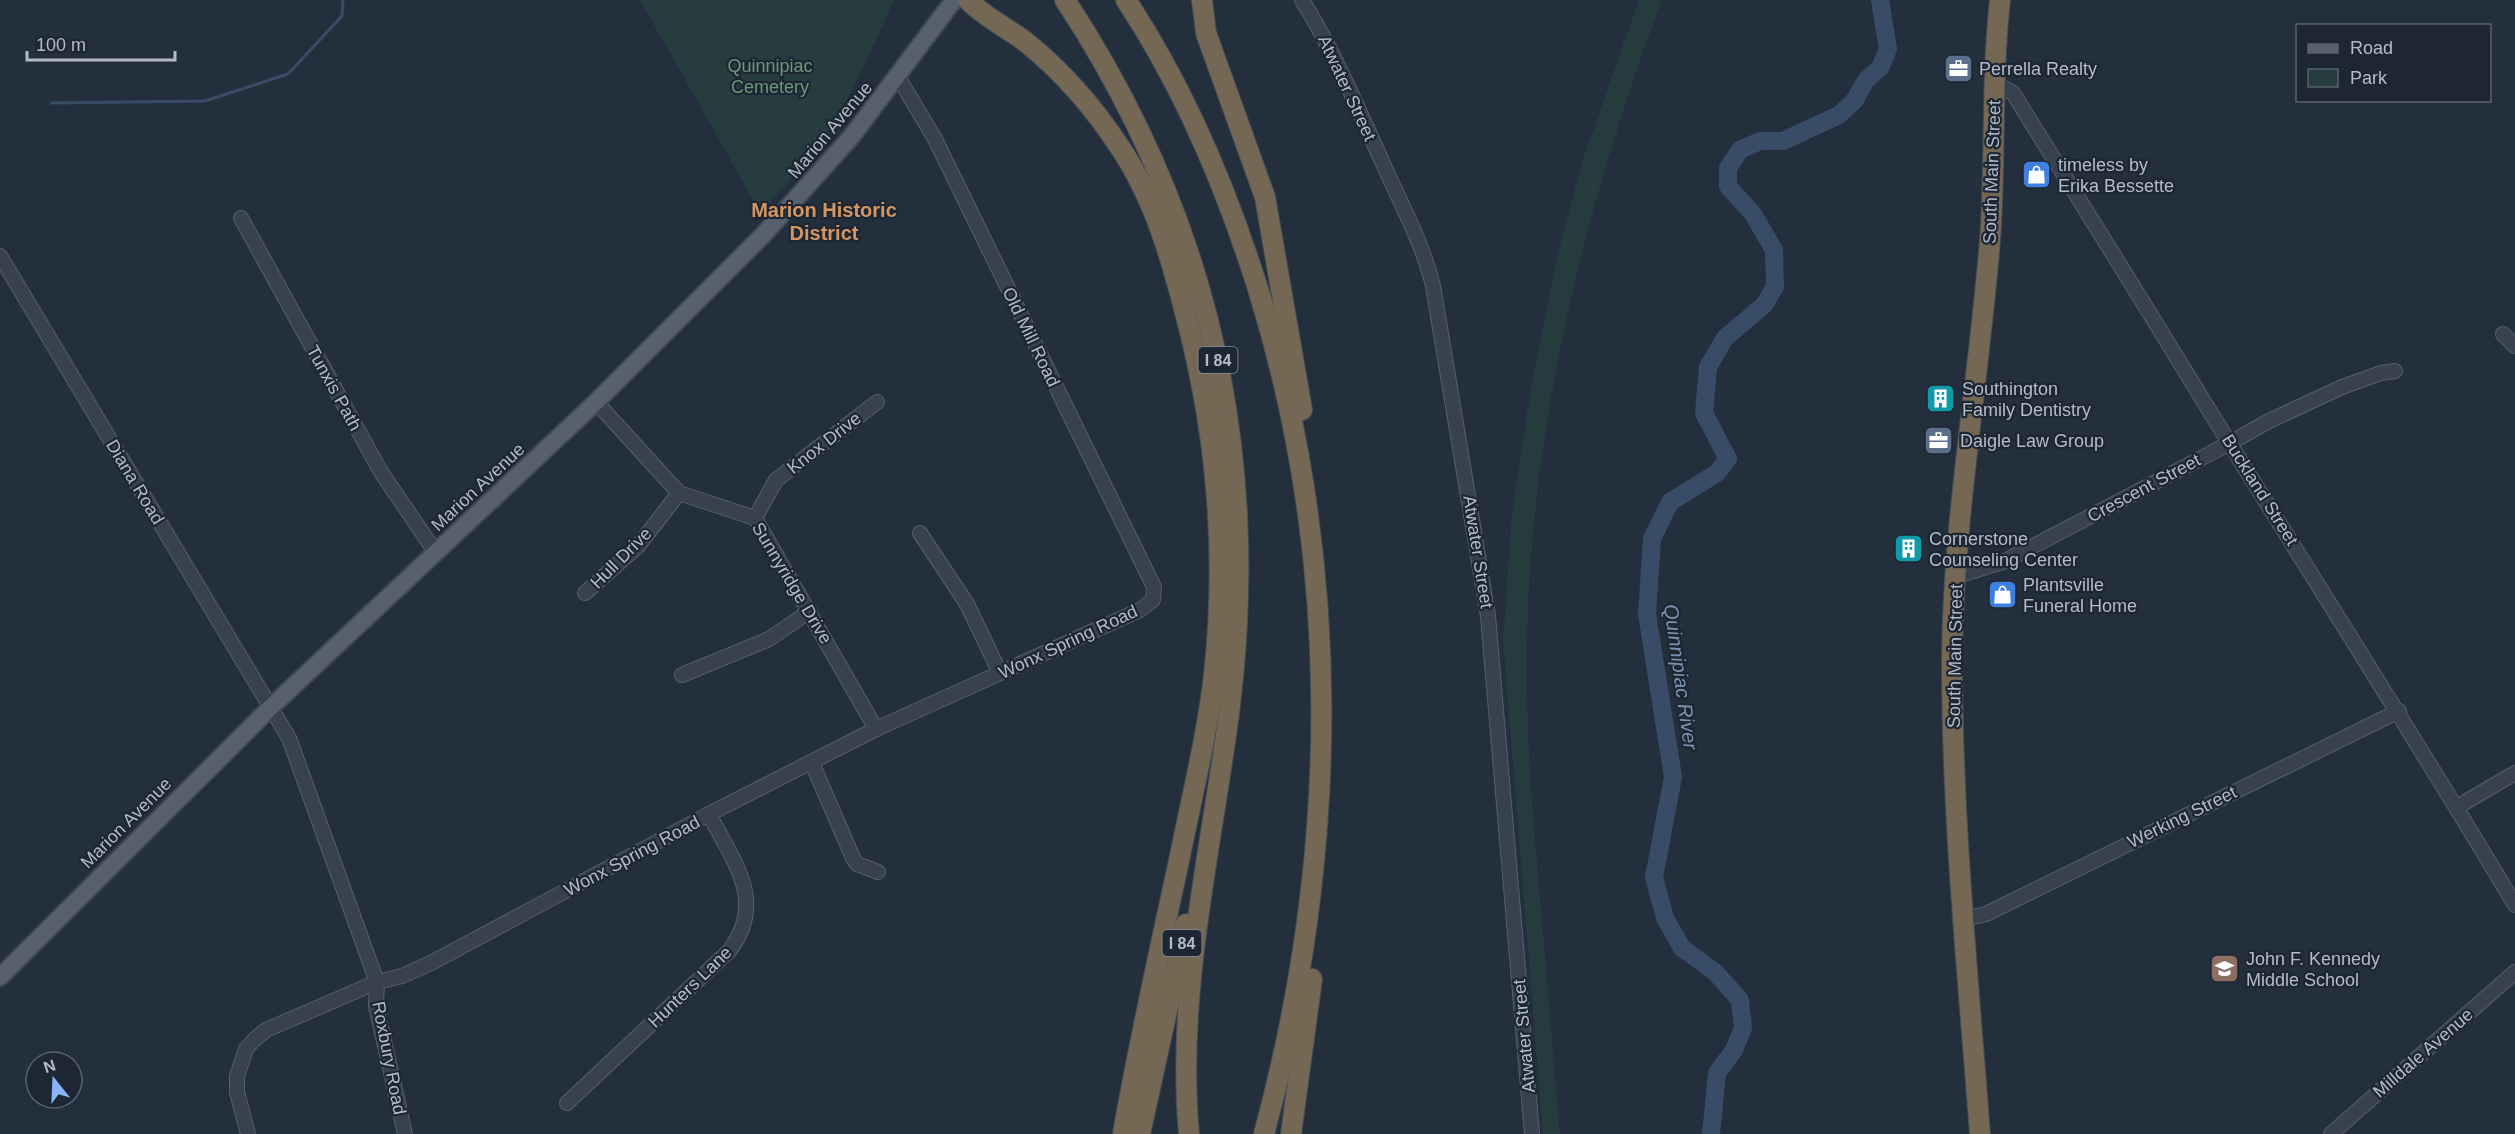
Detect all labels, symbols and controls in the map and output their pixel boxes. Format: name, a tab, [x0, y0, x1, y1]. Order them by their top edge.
scale bar	[27, 24, 176, 62]
legend	[2296, 24, 2491, 102]
street label: Atwater Street	[1314, 32, 1380, 144]
text: 100 m	[36, 35, 86, 55]
text: Road	[2350, 38, 2393, 58]
office icon: Perrella Realty	[1942, 53, 1974, 85]
park label: Quinnipiac Cemetery	[727, 56, 813, 97]
place label: Perrella Realty	[1979, 59, 2097, 79]
text: Park	[2350, 68, 2388, 88]
street label: Marion Avenue	[784, 78, 876, 182]
street label: South Main Street	[1979, 100, 2005, 244]
place label: timeless by Erika Bessette	[2058, 155, 2174, 196]
shop icon: timeless by Erika Bessette	[2021, 159, 2053, 191]
district label: Marion Historic District	[751, 199, 897, 244]
street label: Old Mill Road	[998, 284, 1064, 390]
street label: Tunxis Path	[302, 342, 366, 434]
road number: I 84	[1198, 347, 1238, 373]
place label: Southington Family Dentistry	[1962, 379, 2091, 420]
building icon: Southington Family Dentistry	[1925, 383, 1957, 415]
street label: Knox Drive	[783, 408, 865, 478]
office icon: Daigle Law Group	[1923, 425, 1955, 457]
place label: Daigle Law Group	[1960, 431, 2104, 451]
street label: Buckland Street	[2218, 431, 2302, 549]
street label: Diana Road	[102, 436, 168, 528]
street label: Marion Avenue	[427, 439, 529, 535]
street label: Crescent Street	[2084, 450, 2204, 526]
street label: Atwater Street	[1459, 494, 1497, 610]
street label: Sunnyridge Drive	[748, 519, 836, 647]
street label: Hull Drive	[586, 523, 656, 593]
place label: Cornerstone Counseling Center	[1929, 529, 2078, 570]
building icon: Cornerstone Counseling Center	[1892, 533, 1924, 565]
place label: Plantsville Funeral Home	[2023, 575, 2137, 616]
shop icon: Plantsville Funeral Home	[1986, 579, 2018, 611]
street label: South Main Street	[1944, 584, 1966, 728]
street label: Wonx Spring Road	[995, 601, 1141, 683]
water label: Quinnipiac River	[1660, 603, 1702, 753]
street label: Marion Avenue	[77, 774, 175, 872]
street label: Werking Street	[2124, 782, 2240, 852]
street label: Wonx Spring Road	[561, 812, 703, 900]
road number: I 84	[1162, 930, 1202, 956]
street label: Hunters Lane	[644, 942, 736, 1032]
place label: John F. Kennedy Middle School	[2246, 949, 2380, 990]
school or university icon: John F. Kennedy Middle School	[2209, 953, 2241, 985]
street label: Atwater Street	[1509, 978, 1539, 1094]
street label: Roxbury Road	[368, 1000, 410, 1116]
street label: Milldale Avenue	[2369, 1004, 2477, 1102]
north arrow	[24, 1050, 84, 1110]
text: N	[41, 1056, 58, 1076]

